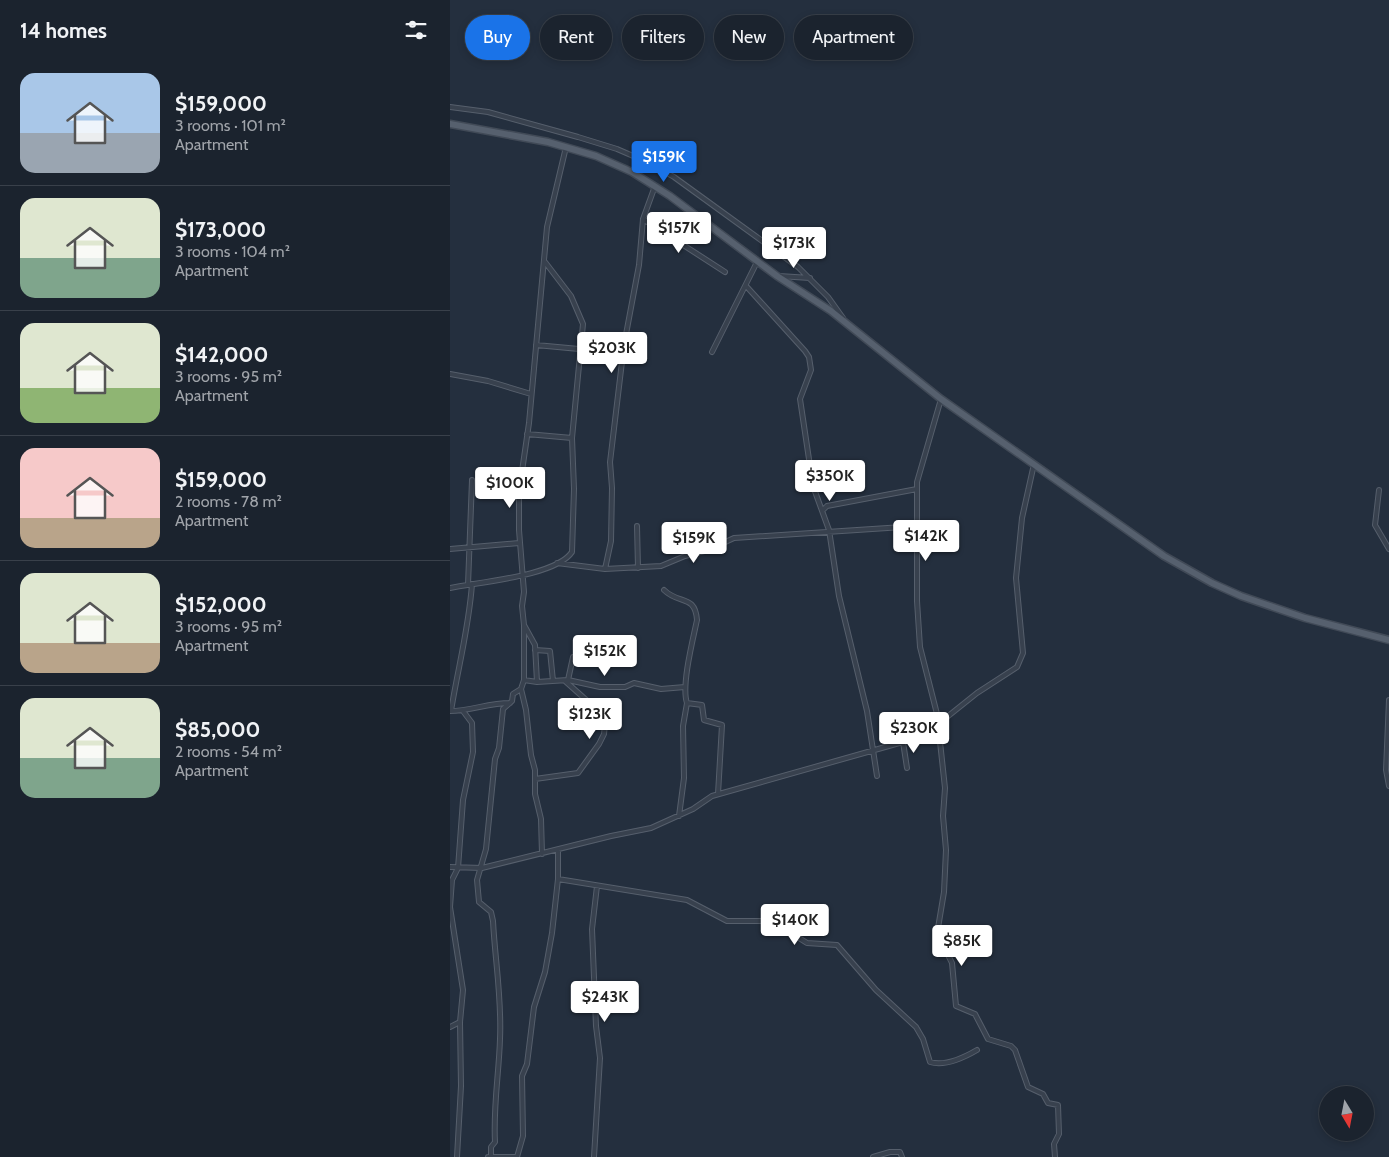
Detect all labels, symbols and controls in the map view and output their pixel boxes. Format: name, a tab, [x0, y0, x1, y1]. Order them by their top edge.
chip: Buy	[465, 15, 530, 60]
chip: Rent	[540, 15, 612, 60]
chip: Filters	[622, 15, 704, 60]
chip: New	[714, 15, 784, 60]
chip: Apartment	[794, 15, 913, 60]
icon: filters	[402, 16, 430, 44]
text: 14 homes	[20, 18, 107, 43]
text: $159,000	[175, 91, 267, 116]
icon: home	[60, 93, 120, 153]
text: 3 rooms · 101 m²	[175, 116, 286, 135]
text: Apartment	[175, 135, 248, 154]
pin: $159K	[629, 140, 699, 183]
text: $159K	[643, 147, 685, 166]
pin: $157K	[644, 212, 714, 254]
text: $173,000	[175, 217, 266, 242]
icon: home	[60, 218, 120, 278]
text: $157K	[658, 218, 700, 237]
pin: $173K	[759, 226, 829, 269]
text: $173K	[773, 233, 815, 252]
text: 3 rooms · 104 m²	[175, 242, 290, 261]
text: Apartment	[175, 261, 248, 280]
pin: $203K	[577, 332, 647, 374]
text: $203K	[588, 338, 636, 357]
text: $142,000	[175, 342, 268, 367]
icon: home	[60, 343, 120, 403]
text: 3 rooms · 95 m²	[175, 367, 282, 386]
text: Apartment	[175, 386, 248, 405]
pin: $350K	[795, 460, 865, 502]
pin: $100K	[475, 466, 545, 509]
text: $350K	[806, 466, 854, 485]
text: $159,000	[175, 467, 267, 492]
icon: home	[60, 468, 120, 528]
text: $100K	[486, 473, 534, 492]
text: 2 rooms · 78 m²	[175, 492, 282, 511]
text: Apartment	[175, 511, 248, 530]
pin: $142K	[891, 520, 961, 562]
pin: $159K	[659, 522, 729, 564]
text: $142K	[904, 526, 948, 545]
text: $159K	[673, 528, 715, 547]
text: $152,000	[175, 592, 266, 617]
icon: home	[60, 593, 120, 653]
text: 3 rooms · 95 m²	[175, 617, 282, 636]
pin: $152K	[570, 634, 640, 677]
text: Apartment	[175, 636, 248, 655]
text: $152K	[584, 641, 626, 660]
pin: $123K	[555, 698, 625, 740]
text: $123K	[569, 704, 611, 723]
pin: $230K	[879, 712, 949, 754]
text: $85,000	[175, 717, 260, 742]
icon: home	[60, 718, 120, 778]
text: $230K	[890, 718, 938, 737]
text: 2 rooms · 54 m²	[175, 742, 282, 761]
text: Apartment	[175, 761, 248, 780]
pin: $140K	[760, 904, 830, 946]
text: $140K	[772, 910, 818, 929]
pin: $85K	[932, 924, 992, 967]
text: $85K	[943, 931, 981, 950]
pin: $243K	[570, 980, 640, 1023]
text: $243K	[582, 987, 628, 1006]
north arrow	[1319, 1086, 1374, 1141]
map controls	[1319, 1086, 1374, 1141]

